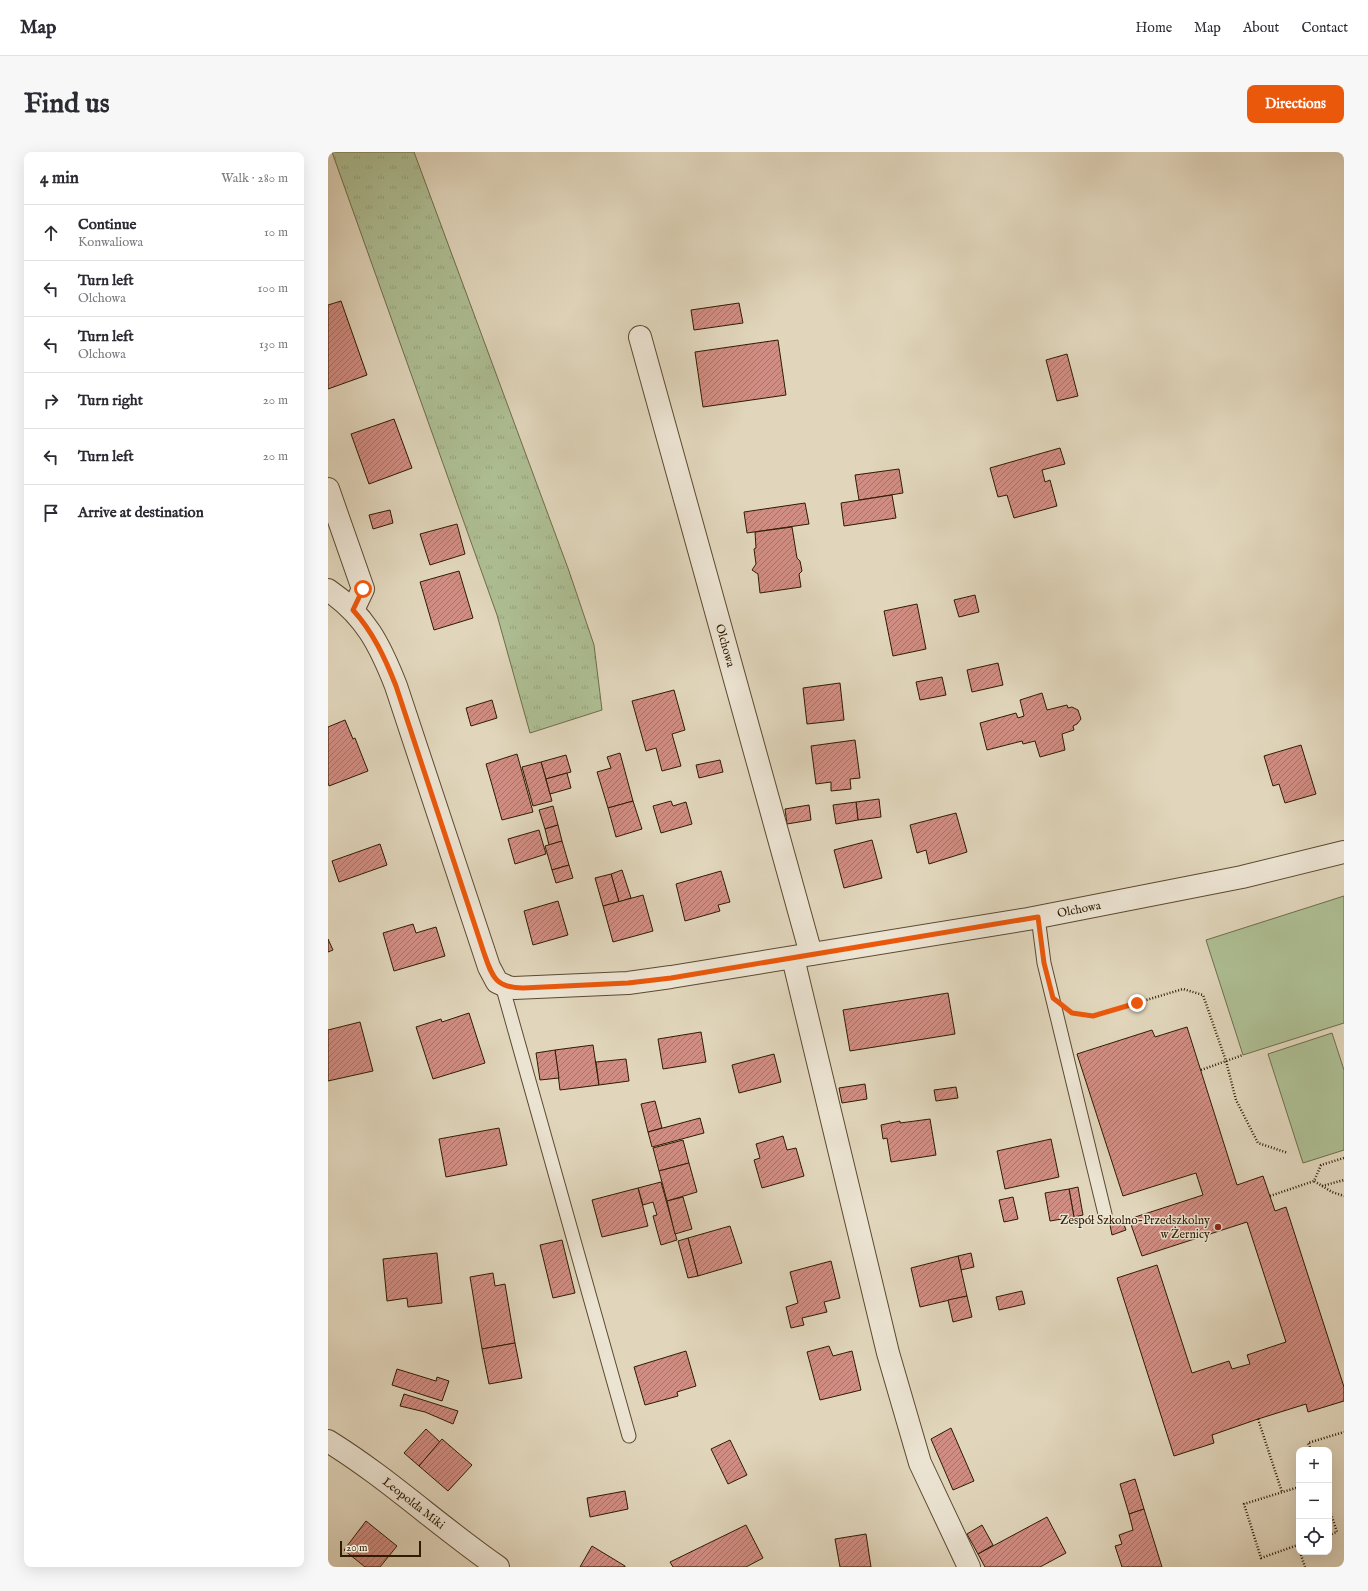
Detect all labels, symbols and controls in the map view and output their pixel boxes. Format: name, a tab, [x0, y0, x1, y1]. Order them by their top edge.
text: Map	[20, 16, 56, 40]
text: Home	[1136, 19, 1172, 37]
text: Map	[1194, 19, 1221, 37]
text: About	[1243, 19, 1279, 37]
text: Contact	[1301, 19, 1348, 37]
button: Directions	[1247, 85, 1344, 123]
text: Find us	[24, 87, 110, 122]
text: 4 min	[40, 168, 79, 189]
text: Walk · 280 m	[221, 170, 288, 187]
text: Continue	[78, 215, 136, 234]
icon: ahead	[40, 222, 62, 244]
text: 10 m	[264, 224, 288, 241]
text: Konwaliowa	[78, 234, 143, 251]
text: Turn left	[78, 271, 134, 290]
icon: left	[40, 278, 62, 300]
text: 100 m	[258, 280, 288, 297]
text: Olchowa	[78, 290, 126, 307]
text: Turn left	[78, 327, 134, 346]
icon: left	[40, 334, 62, 356]
text: 130 m	[259, 336, 288, 353]
text: Olchowa	[78, 346, 126, 363]
icon: right	[40, 390, 62, 412]
text: Turn right	[78, 391, 143, 410]
text: 20 m	[263, 392, 288, 409]
icon: left	[40, 446, 62, 468]
text: Turn left	[78, 447, 134, 466]
text: 20 m	[263, 448, 288, 465]
icon: arrive	[40, 502, 62, 524]
text: Arrive at destination	[78, 503, 204, 522]
route start	[354, 580, 372, 598]
street label: Olchowa	[712, 622, 739, 669]
street label: Olchowa	[1056, 897, 1103, 921]
route end	[1128, 994, 1146, 1012]
place label: Zespół Szkolno-Przedszkolny w Żernicy	[1060, 1213, 1210, 1242]
marker: Zespół Szkolno-Przedszkolny w Żernicy	[1213, 1222, 1223, 1232]
map controls	[1296, 1447, 1332, 1555]
button: +	[1296, 1447, 1332, 1483]
street label: Leopolda Miki	[380, 1474, 448, 1532]
button: −	[1296, 1483, 1332, 1519]
button: locate	[1296, 1519, 1332, 1555]
scale bar	[340, 1539, 421, 1558]
text: 20 m	[346, 1541, 367, 1555]

